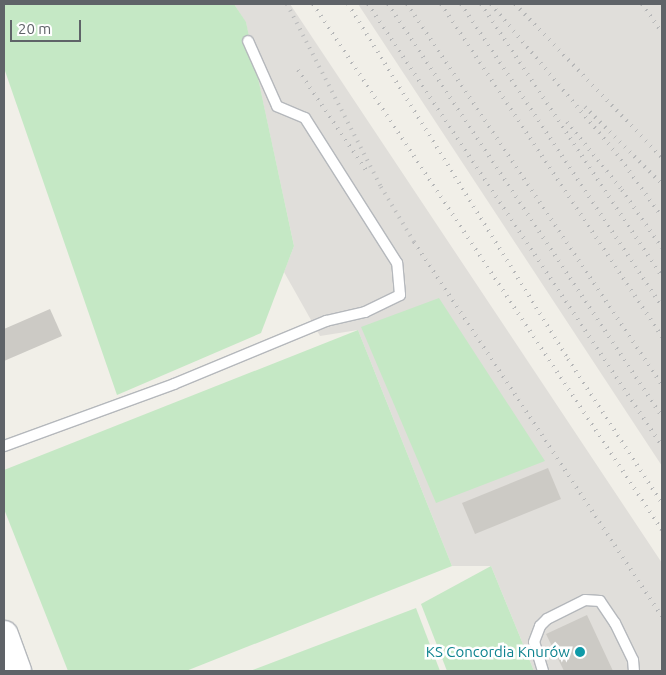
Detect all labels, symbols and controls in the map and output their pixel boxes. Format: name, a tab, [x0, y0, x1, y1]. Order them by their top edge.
scale bar	[12, 10, 84, 42]
text: 20 m	[18, 20, 51, 37]
place label: KS Concordia Knurów	[426, 643, 570, 661]
marker: KS Concordia Knurów	[574, 646, 586, 658]

